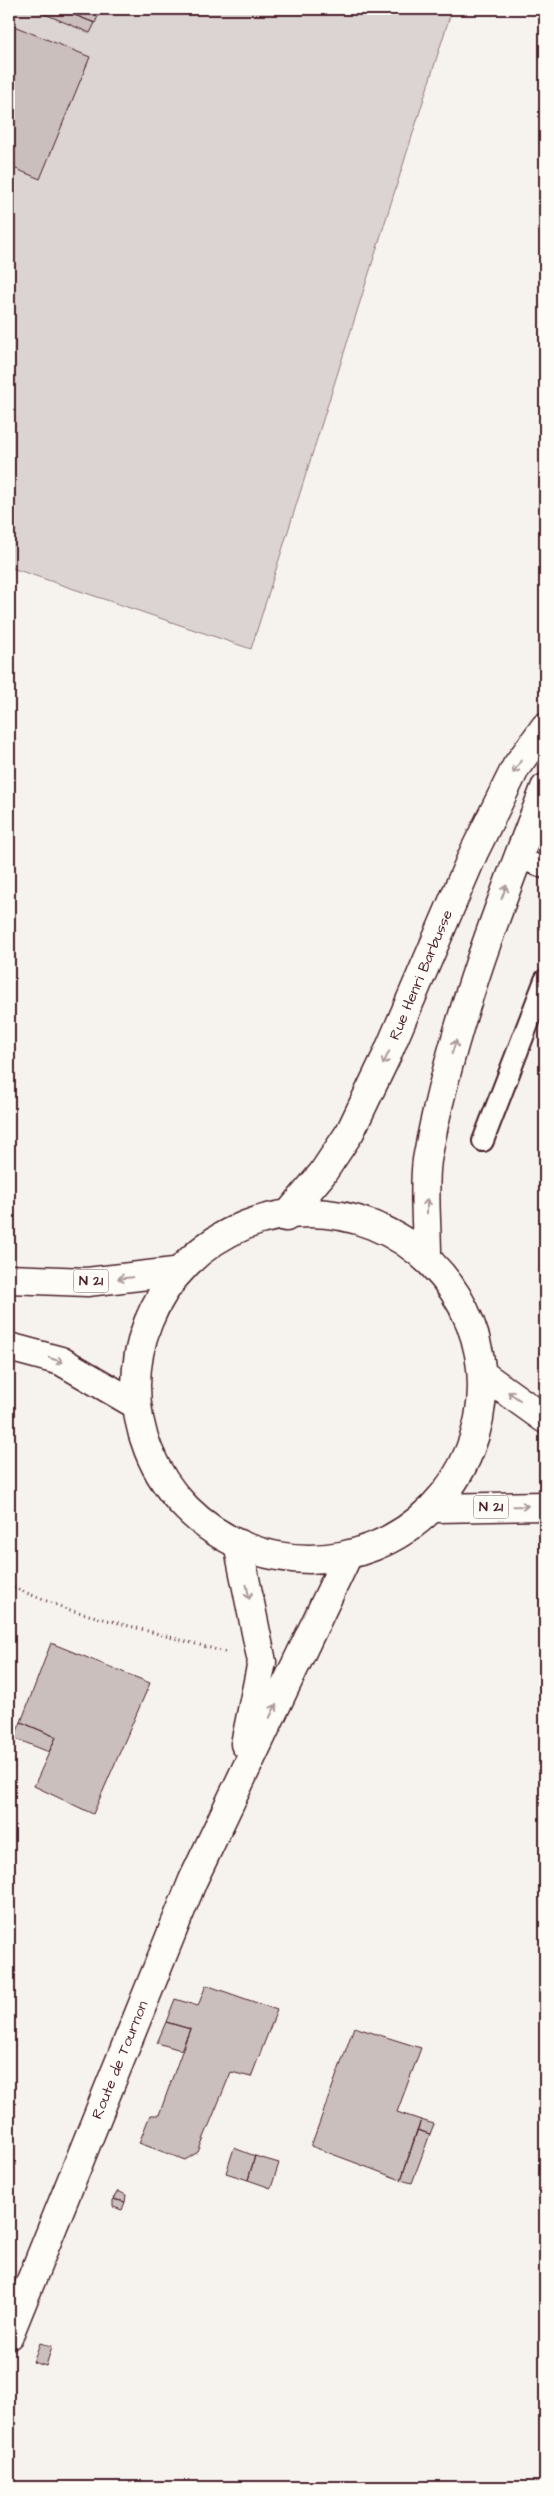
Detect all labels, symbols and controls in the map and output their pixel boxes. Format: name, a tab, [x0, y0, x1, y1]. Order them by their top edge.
one-way arrow	[512, 759, 522, 773]
one-way arrow	[500, 885, 509, 900]
street label: Rue Henri Barbusse	[384, 907, 458, 1043]
one-way arrow	[450, 1039, 460, 1055]
one-way arrow	[380, 1050, 390, 1065]
one-way arrow	[422, 1198, 432, 1214]
road number: N 21	[74, 1270, 108, 1292]
one-way arrow	[117, 1273, 133, 1283]
one-way arrow	[47, 1355, 63, 1365]
one-way arrow	[507, 1391, 521, 1401]
road number: N 21	[474, 1495, 508, 1518]
one-way arrow	[513, 1502, 529, 1511]
one-way arrow	[244, 1584, 253, 1600]
one-way arrow	[268, 1704, 278, 1719]
street label: Route de Tournon	[87, 1997, 153, 2122]

